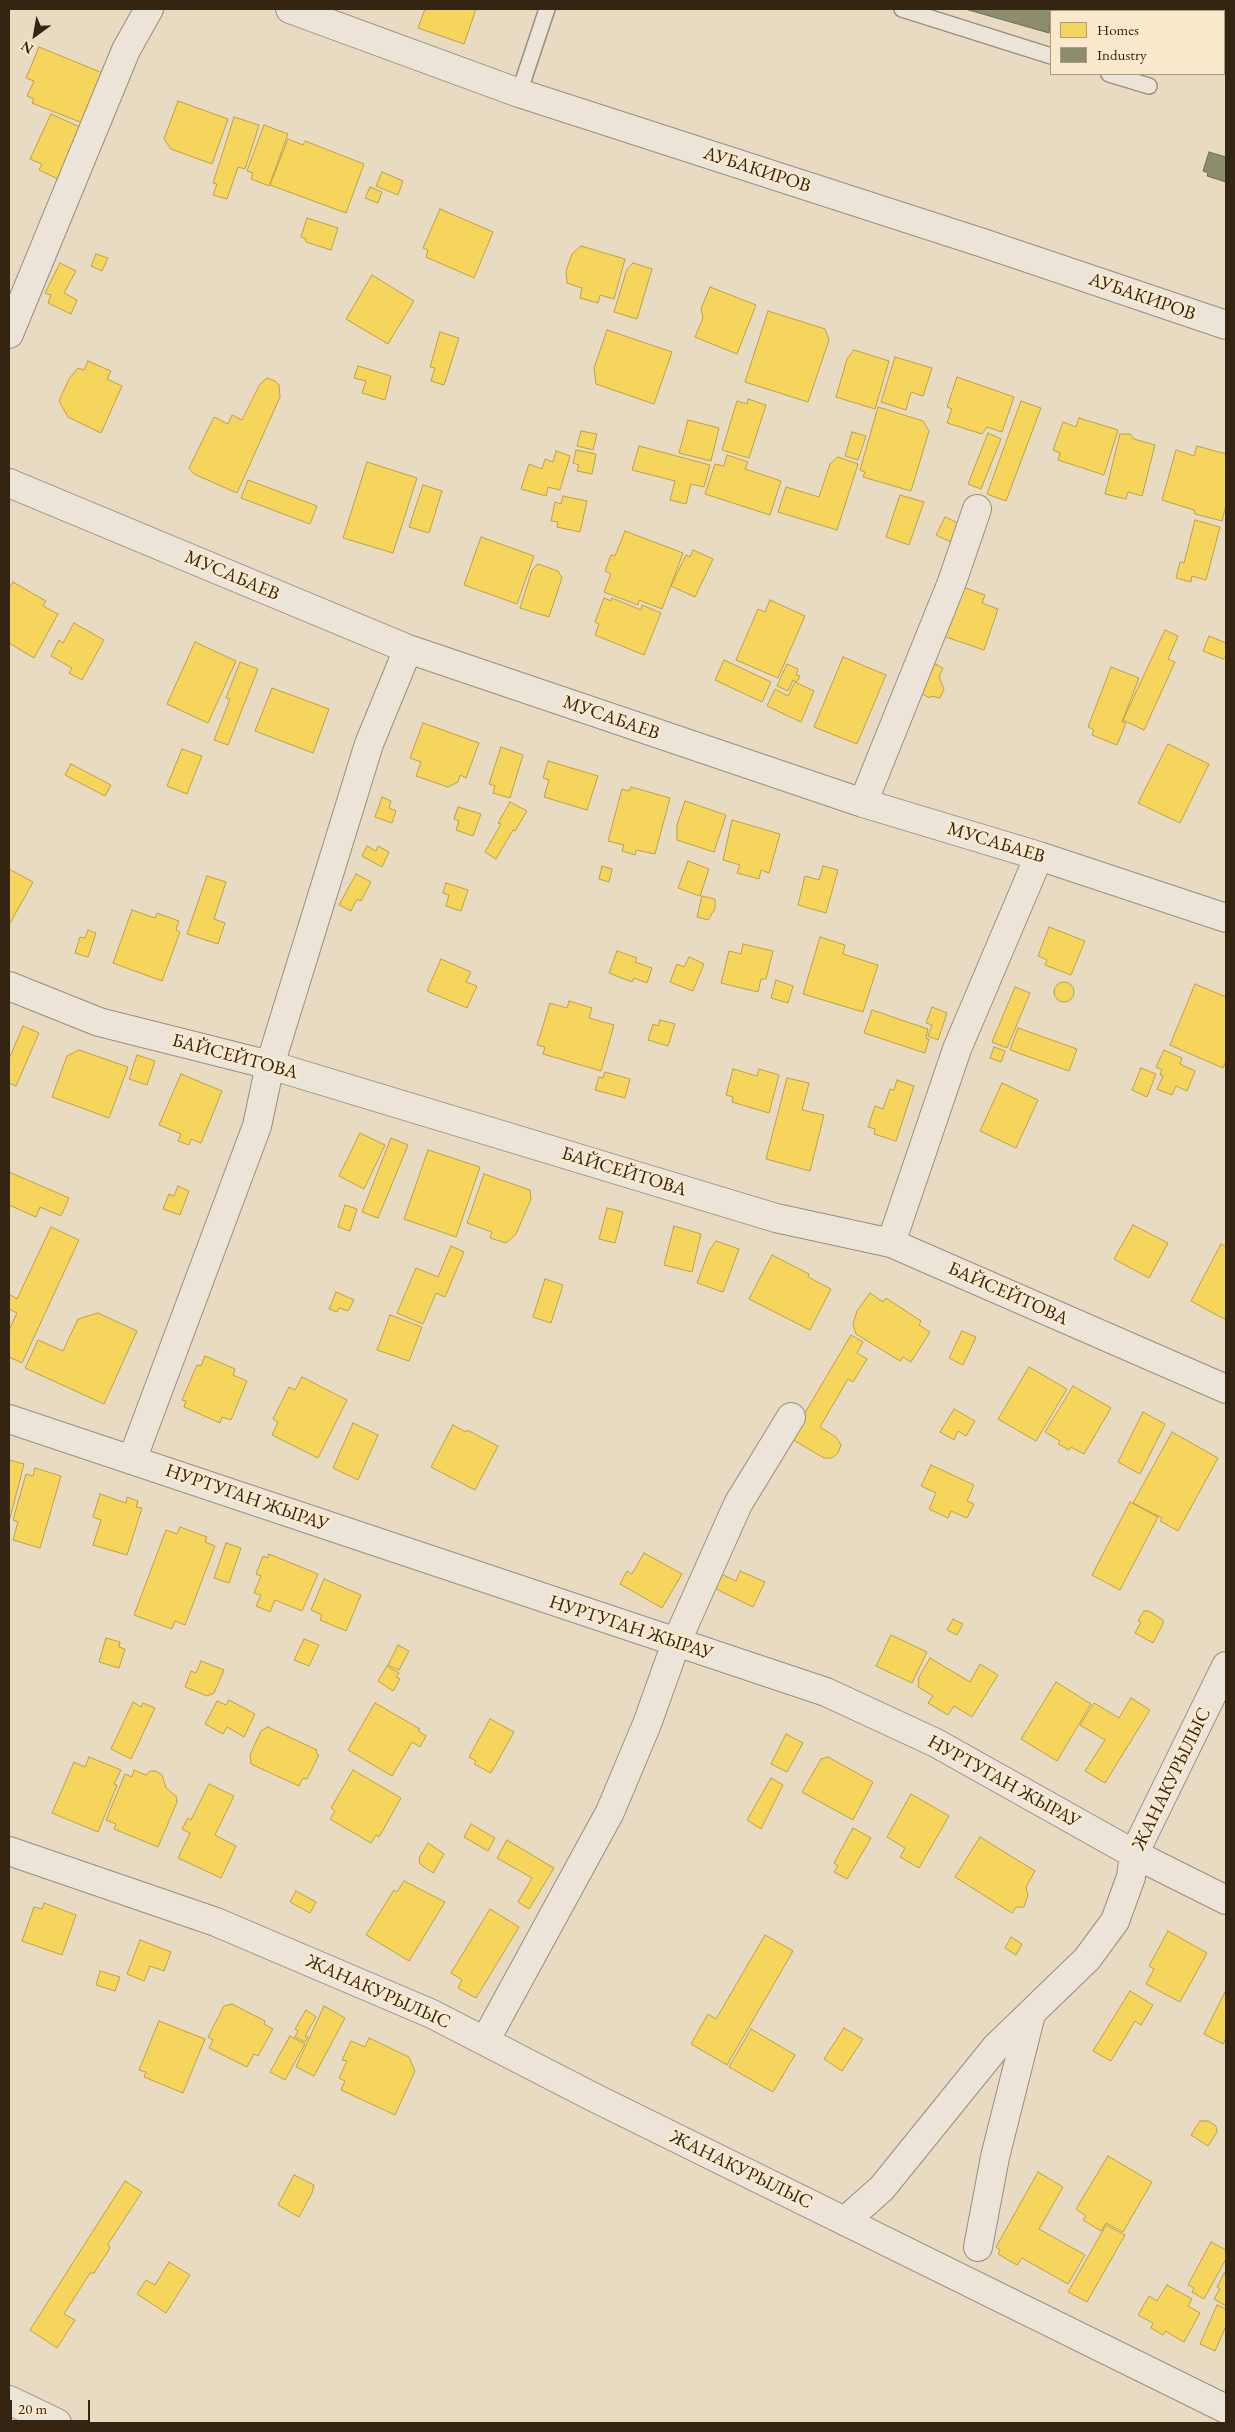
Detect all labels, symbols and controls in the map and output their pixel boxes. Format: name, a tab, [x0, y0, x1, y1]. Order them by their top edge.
north arrow	[10, 10, 60, 60]
legend	[1050, 10, 1225, 75]
text: Homes	[1097, 20, 1139, 39]
text: N	[17, 37, 37, 58]
text: Industry	[1097, 45, 1147, 64]
street label: АУБАКИРОВ	[700, 142, 814, 198]
street label: АУБАКИРОВ	[1086, 268, 1198, 326]
street label: МУСАБАЕВ	[181, 546, 283, 606]
street label: МУСАБАЕВ	[560, 691, 662, 745]
street label: МУСАБАЕВ	[944, 817, 1048, 869]
street label: БАЙСЕЙТОВА	[169, 1029, 301, 1085]
street label: БАЙСЕЙТОВА	[559, 1142, 689, 1202]
street label: БАЙСЕЙТОВА	[944, 1257, 1072, 1331]
street label: НУРТУГАН ЖЫРАУ	[162, 1459, 332, 1537]
street label: НУРТУГАН ЖЫРАУ	[546, 1591, 716, 1665]
street label: ЖАНАКУРЫЛЫС	[1128, 1704, 1216, 1854]
street label: НУРТУГАН ЖЫРАУ	[924, 1730, 1084, 1834]
street label: ЖАНАКУРЫЛЫС	[302, 1950, 454, 2034]
street label: ЖАНАКУРЫЛЫС	[666, 2126, 816, 2214]
scale bar	[12, 2390, 92, 2422]
text: 20 m	[18, 2399, 47, 2418]

